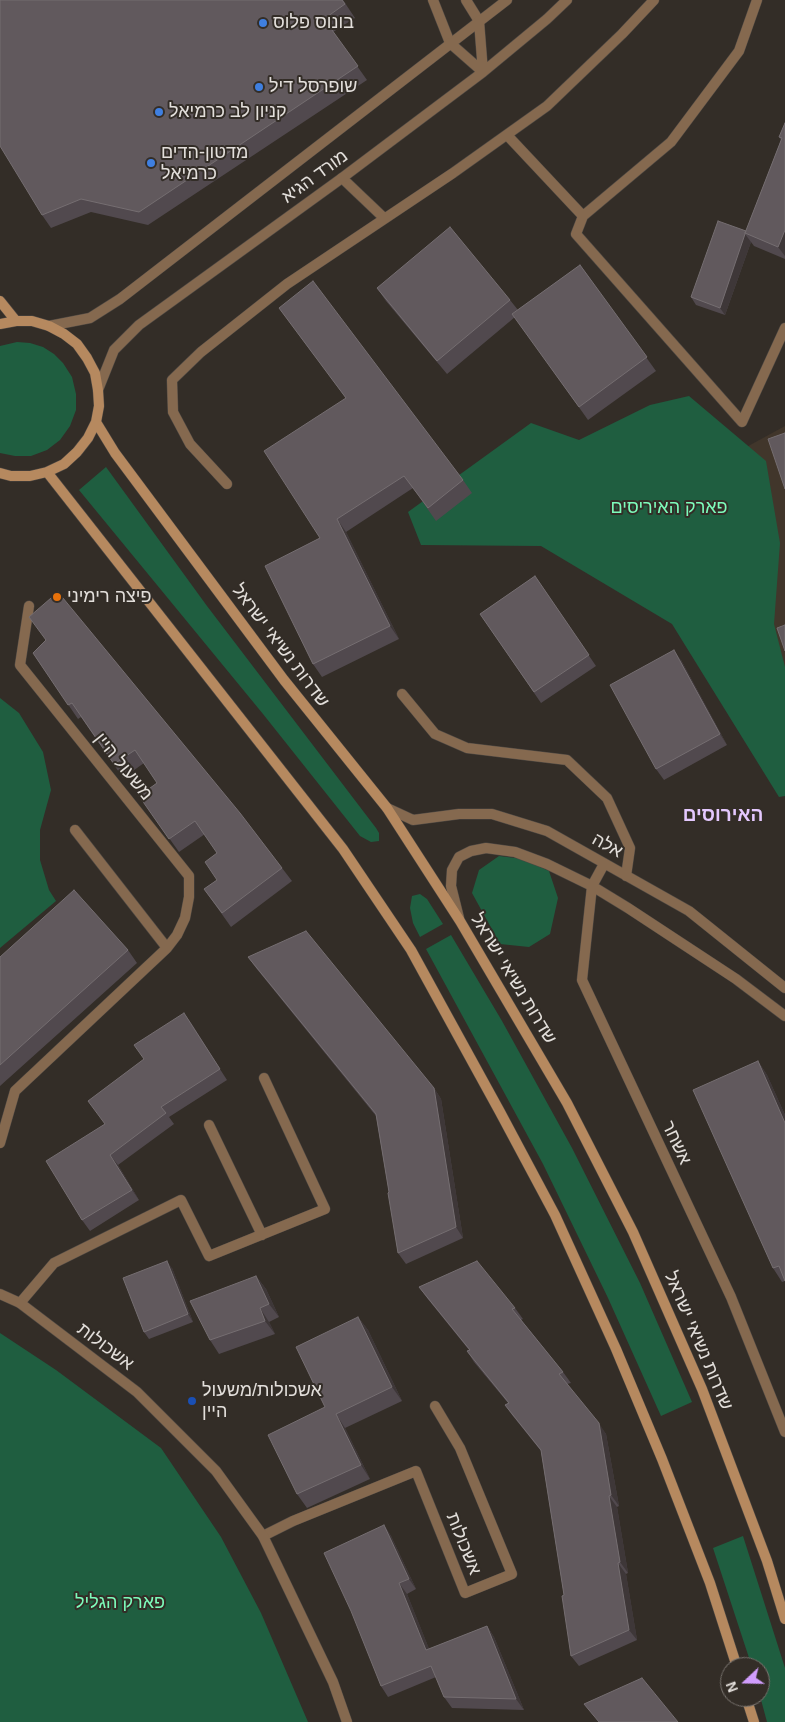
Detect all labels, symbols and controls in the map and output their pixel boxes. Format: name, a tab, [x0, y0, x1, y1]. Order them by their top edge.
place label: בונוס פלוס	[273, 12, 354, 34]
marker: בונוס פלוס	[257, 17, 269, 29]
place label: שופרסל דיל	[269, 76, 357, 98]
marker: שופרסל דיל	[253, 81, 265, 93]
place label: קניון לב כרמיאל	[169, 101, 287, 123]
marker: קניון לב כרמיאל	[153, 106, 165, 118]
place label: מדטון-הדים כרמיאל	[161, 142, 248, 184]
street label: מורד הגיא	[278, 146, 352, 208]
marker: מדטון-הדים כרמיאל	[145, 157, 157, 169]
park label: פארק האיריסים	[610, 497, 728, 519]
street label: שדרות נשיאי ישראל	[227, 580, 333, 712]
place label: פיצה רימיני	[67, 586, 152, 608]
marker: פיצה רימיני	[51, 591, 63, 603]
street label: משעול היין	[89, 729, 157, 805]
district label: האירוסים	[683, 805, 763, 827]
street label: אלה	[588, 829, 626, 863]
street label: שדרות נשיאי ישראל	[466, 910, 560, 1048]
street label: אשחר	[657, 1118, 695, 1168]
street label: שדרות נשיאי ישראל	[659, 1269, 737, 1413]
street label: אשכולות	[73, 1319, 137, 1375]
place label: אשכולות/משעול היין	[202, 1380, 322, 1422]
marker: אשכולות/משעול היין	[186, 1395, 198, 1407]
street label: אשכולות	[441, 1510, 485, 1578]
park label: פארק הגליל	[75, 1592, 165, 1614]
north arrow	[720, 1657, 770, 1707]
text: N	[723, 1679, 741, 1695]

